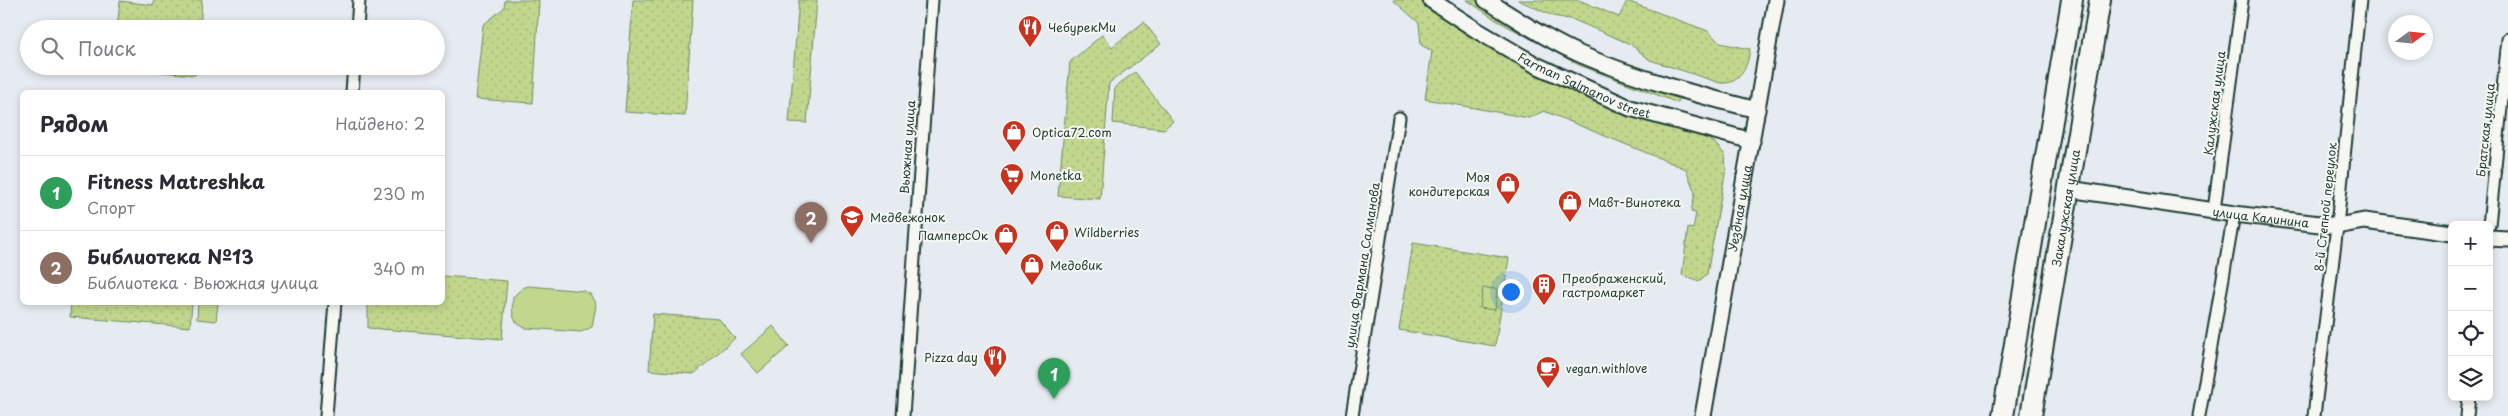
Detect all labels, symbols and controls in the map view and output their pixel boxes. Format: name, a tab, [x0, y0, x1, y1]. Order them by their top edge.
restaurant icon: ЧебурекМи	[1017, 14, 1043, 48]
north arrow	[2388, 15, 2433, 60]
place label: ЧебурекМи	[1048, 18, 1116, 36]
search box	[20, 20, 445, 75]
icon: search	[38, 34, 66, 62]
text: Поиск	[78, 34, 136, 62]
street label: Farman Salmanov street	[1515, 47, 1653, 122]
street label: Калужская улица	[2199, 49, 2229, 156]
street label: Братская улица	[2471, 82, 2499, 178]
street label: Вьюжная улица	[895, 99, 919, 195]
text: Рядом	[40, 107, 108, 139]
text: Найдено: 2	[335, 111, 425, 135]
shop icon: Optica72.com	[1001, 119, 1027, 153]
place label: Optica72.com	[1032, 123, 1112, 141]
street label: 8-й Степной переулок	[2309, 141, 2341, 272]
street label: Закалужская улица	[2047, 148, 2084, 268]
supermarket icon: Monetka	[999, 162, 1025, 196]
street label: Уездная улица	[1723, 163, 1756, 253]
place label: Monetka	[1030, 166, 1082, 184]
text: Fitness Matreshka	[87, 167, 265, 195]
place label: Моя кондитерская	[1409, 168, 1490, 200]
shop icon: Моя кондитерская	[1495, 171, 1521, 205]
street label: улица Фармана Салманова	[1340, 180, 1384, 349]
text: 1	[52, 181, 60, 205]
text: 230 m	[373, 181, 425, 205]
shop icon: Мавт-Винотека	[1557, 189, 1583, 223]
place label: Мавт-Винотека	[1588, 193, 1681, 211]
text: Спорт	[87, 195, 135, 219]
pin: 2	[795, 202, 827, 243]
street label: улица Калинина	[2211, 202, 2311, 232]
school or university icon: Медвежонок	[839, 204, 865, 238]
place label: Медвежонок	[870, 208, 946, 226]
shop icon: Wildberries	[1044, 219, 1070, 253]
map controls	[2448, 221, 2493, 401]
button: +	[2448, 221, 2493, 266]
shop icon: ПамперсОк	[993, 222, 1019, 256]
place label: Wildberries	[1074, 223, 1140, 241]
place label: ПамперсОк	[918, 226, 988, 244]
text: Библиотека №13	[87, 242, 254, 270]
shop icon: Медовик	[1019, 252, 1045, 286]
text: 2	[50, 256, 62, 280]
text: 340 m	[373, 256, 425, 280]
place label: Медовик	[1050, 256, 1103, 274]
button: −	[2448, 266, 2493, 311]
place label: Преображенский, гастромаркет	[1562, 269, 1667, 301]
text: Библиотека · Вьюжная улица	[87, 270, 318, 294]
building icon: Преображенский, гастромаркет	[1531, 272, 1557, 306]
your location	[1498, 279, 1524, 305]
button: locate	[2448, 311, 2493, 356]
restaurant icon: Pizza day	[982, 344, 1008, 378]
place label: Pizza day	[924, 348, 978, 366]
cafe icon: vegan.withlove	[1535, 355, 1561, 389]
button: layers	[2448, 356, 2493, 401]
pin: 1	[1038, 358, 1070, 399]
place label: vegan.withlove	[1566, 359, 1647, 377]

